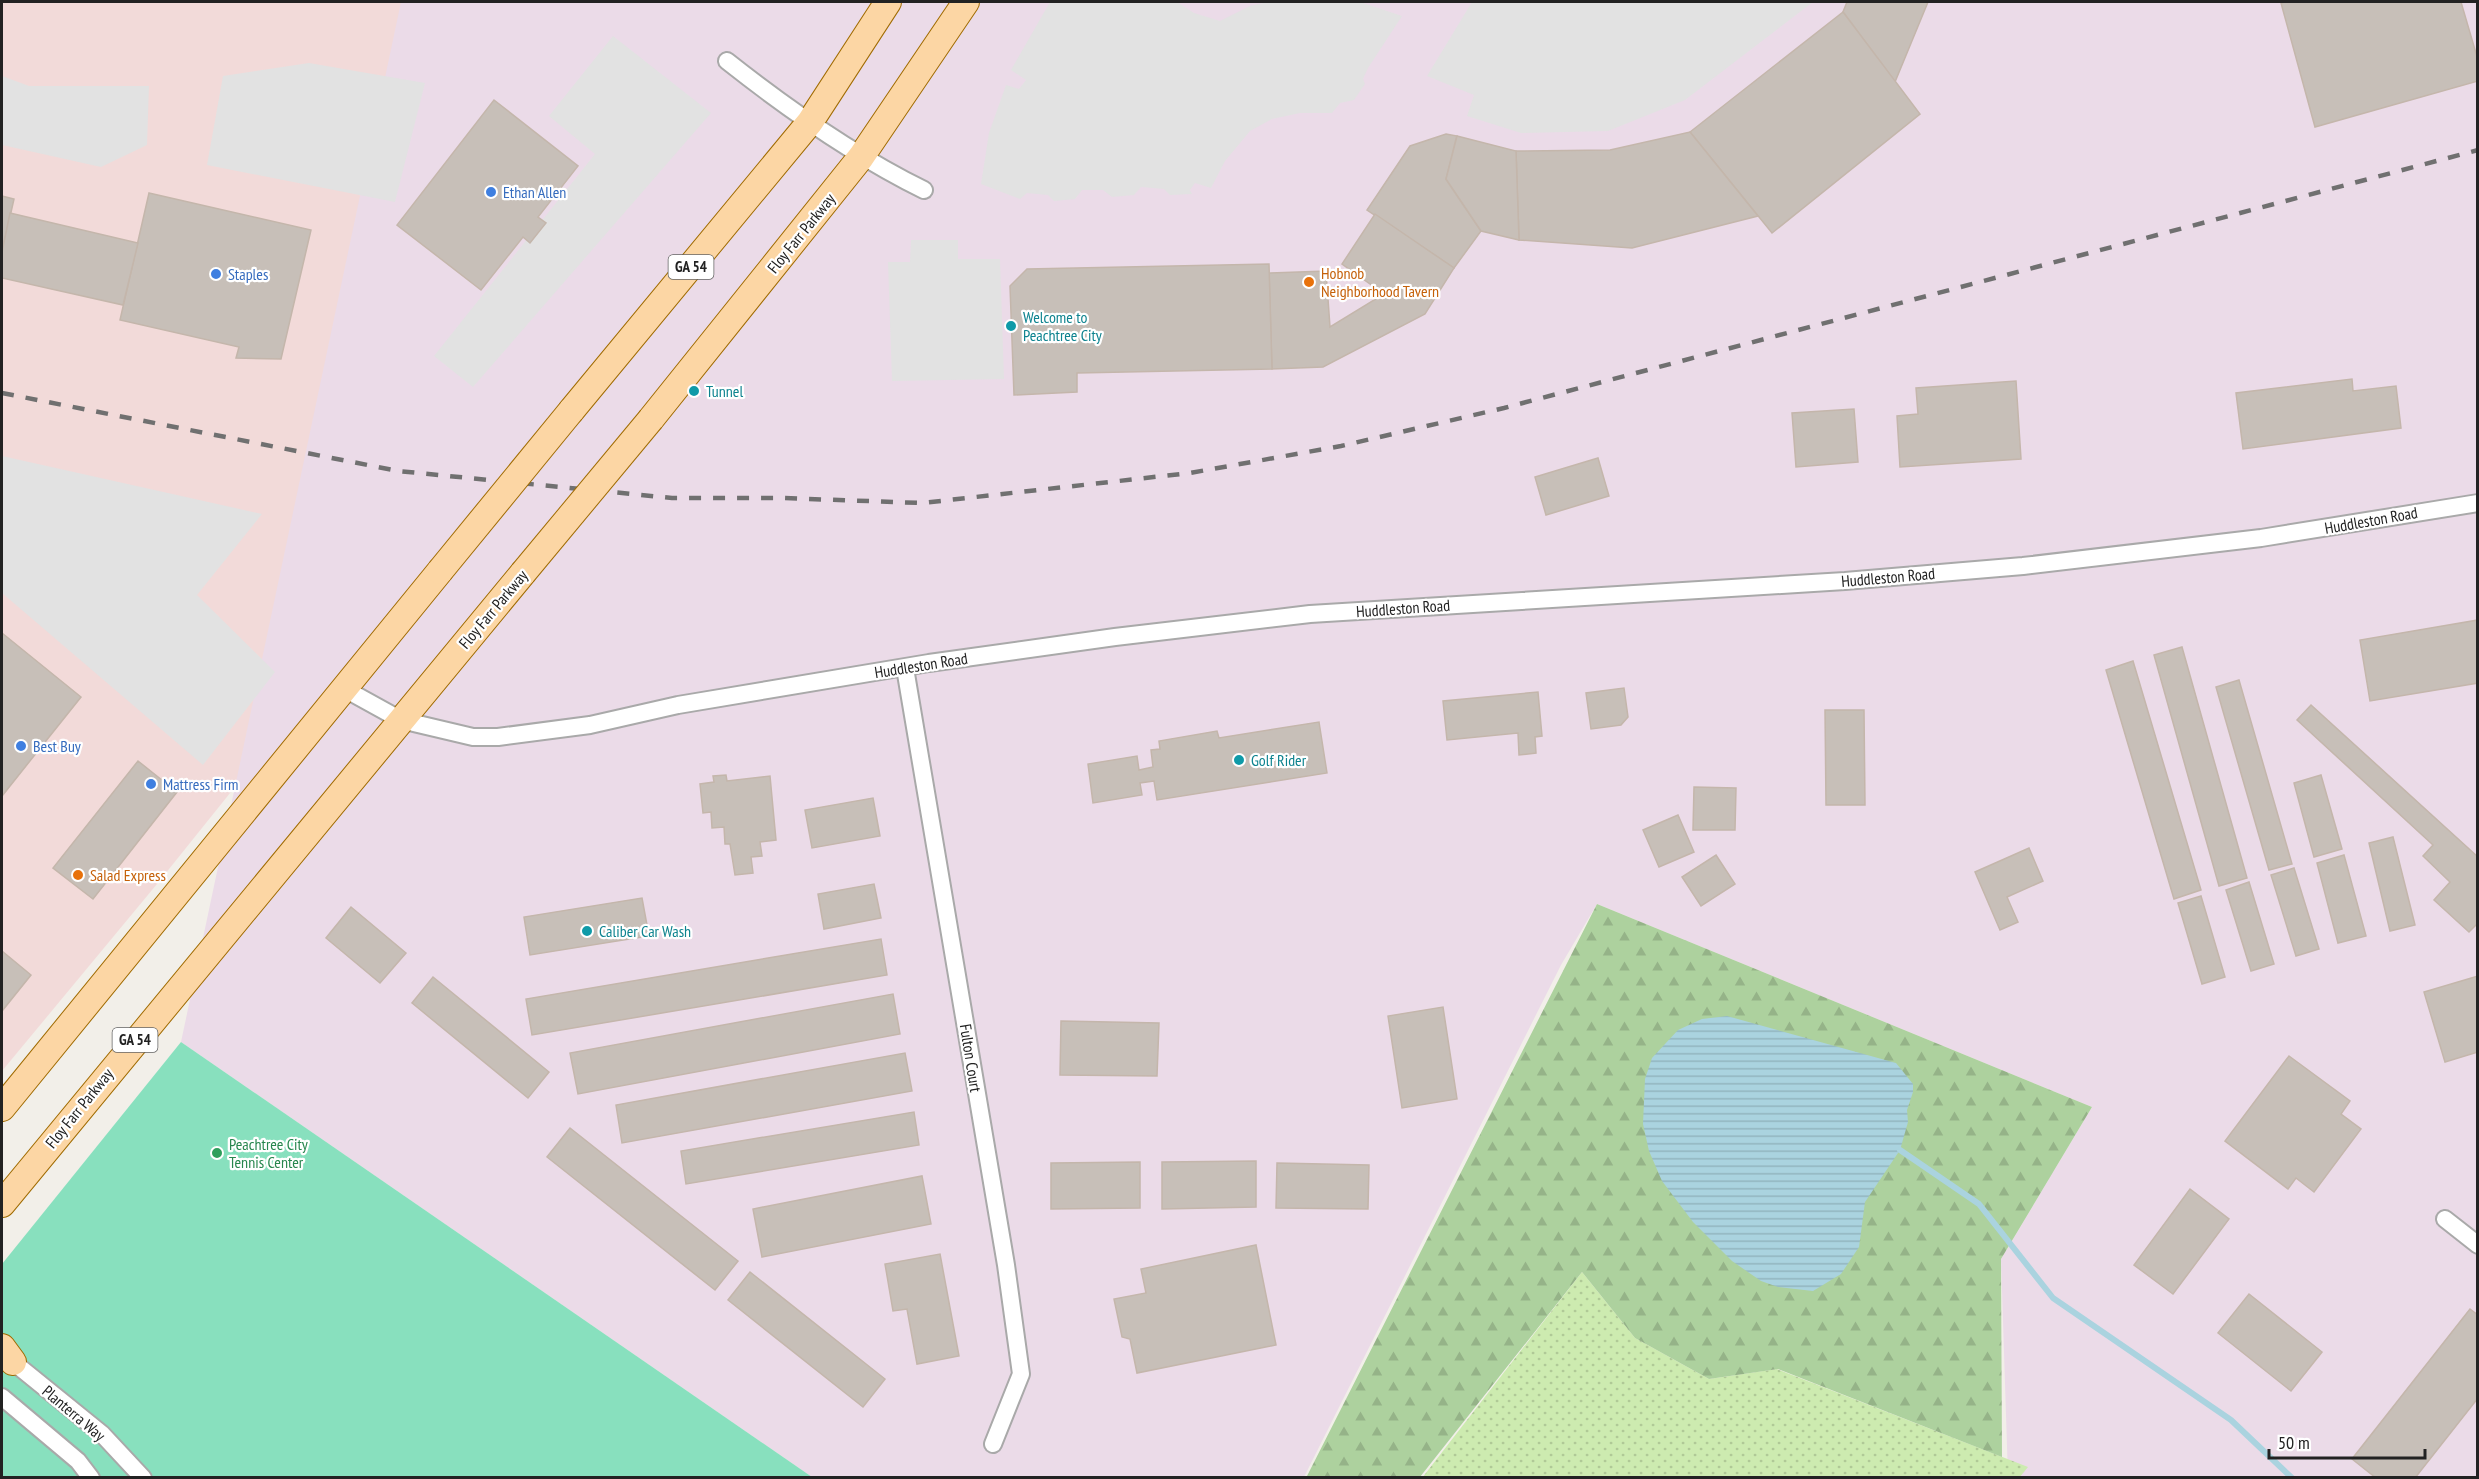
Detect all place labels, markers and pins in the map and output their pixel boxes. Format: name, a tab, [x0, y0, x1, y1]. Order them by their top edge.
place label: Ethan Allen	[503, 182, 566, 202]
marker: Ethan Allen	[484, 185, 498, 199]
place label: Hobnob Neighborhood Tavern	[1321, 263, 1439, 301]
place label: Staples	[228, 264, 268, 284]
marker: Staples	[209, 267, 223, 281]
marker: Hobnob Neighborhood Tavern	[1302, 275, 1316, 289]
place label: Welcome to Peachtree City	[1023, 307, 1102, 345]
marker: Welcome to Peachtree City	[1004, 319, 1018, 333]
place label: Tunnel	[706, 381, 743, 401]
marker: Tunnel	[687, 384, 701, 398]
place label: Best Buy	[33, 736, 81, 756]
marker: Best Buy	[14, 739, 28, 753]
place label: Golf Rider	[1251, 750, 1307, 770]
marker: Golf Rider	[1232, 753, 1246, 767]
place label: Mattress Firm	[163, 774, 238, 794]
marker: Mattress Firm	[144, 777, 158, 791]
place label: Salad Express	[90, 865, 166, 885]
marker: Salad Express	[71, 868, 85, 882]
place label: Caliber Car Wash	[599, 921, 691, 941]
marker: Caliber Car Wash	[580, 924, 594, 938]
place label: Peachtree City Tennis Center	[229, 1134, 308, 1172]
marker: Peachtree City Tennis Center	[210, 1146, 224, 1160]

